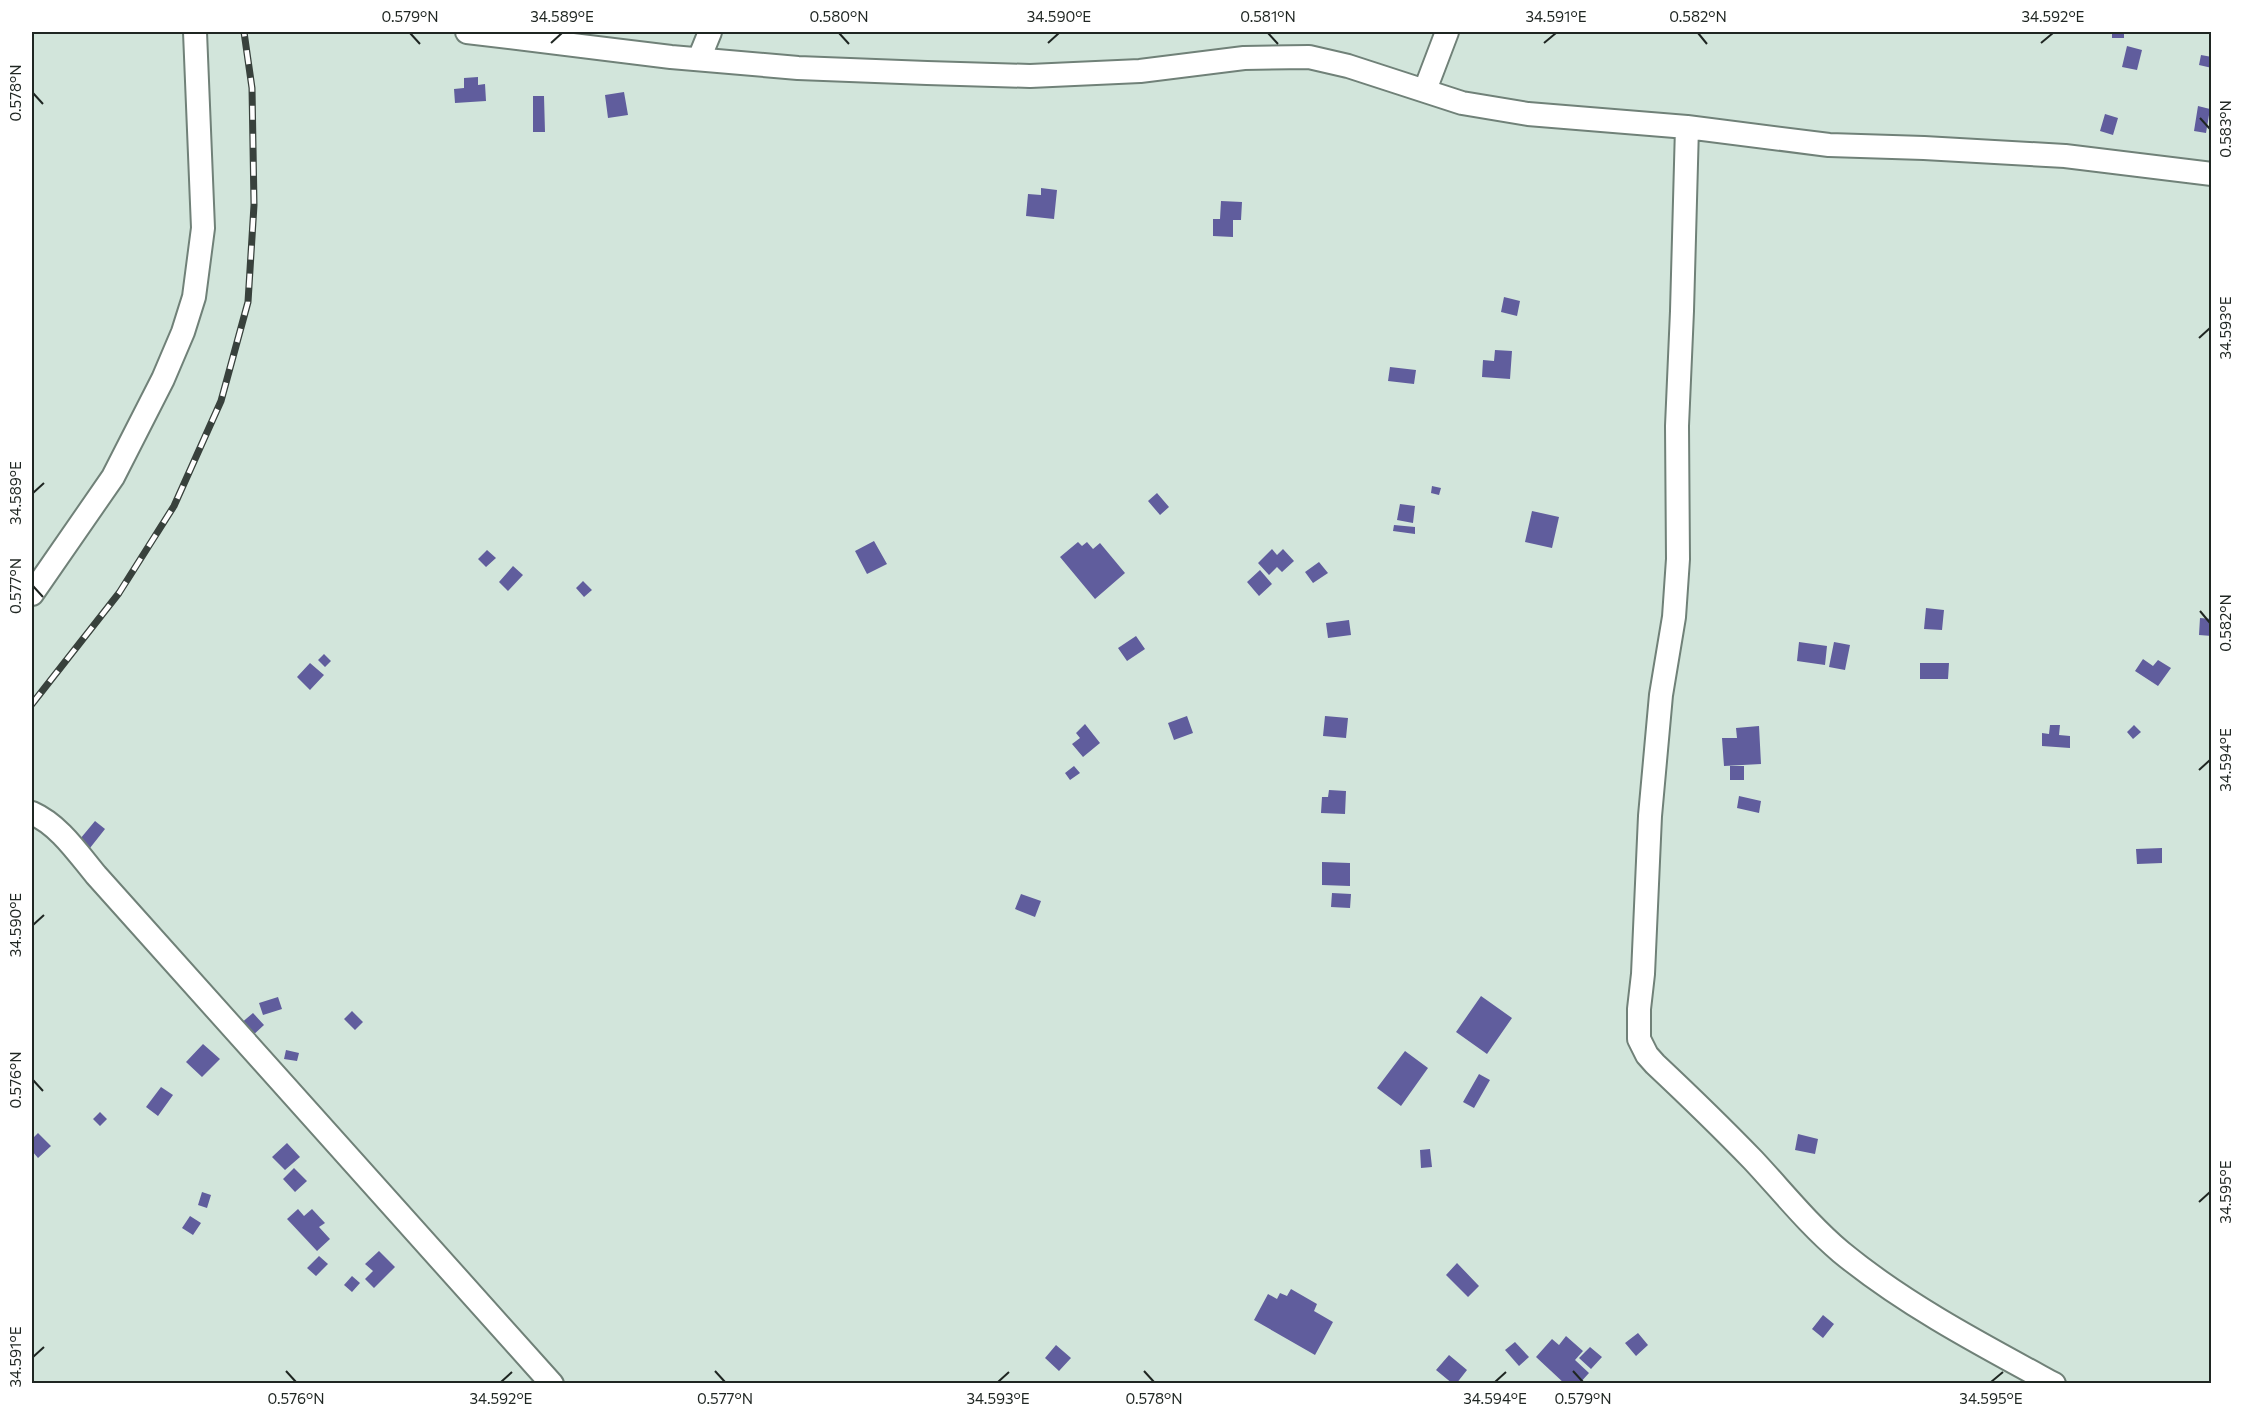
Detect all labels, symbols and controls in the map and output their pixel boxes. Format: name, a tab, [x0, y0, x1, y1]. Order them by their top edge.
text: 0.579°N	[381, 7, 439, 25]
text: 34.589°E	[530, 7, 594, 25]
text: 0.580°N	[810, 7, 868, 25]
text: 34.590°E	[1027, 7, 1091, 25]
text: 0.581°N	[1240, 7, 1296, 25]
text: 34.591°E	[1525, 7, 1587, 25]
text: 0.582°N	[1669, 7, 1727, 25]
text: 34.592°E	[2021, 7, 2085, 25]
text: 0.578°N	[6, 64, 24, 122]
text: 0.583°N	[2216, 100, 2234, 158]
text: 34.593°E	[2216, 296, 2234, 360]
text: 34.589°E	[6, 461, 24, 525]
text: 0.577°N	[6, 558, 24, 614]
text: 0.582°N	[2216, 594, 2234, 652]
text: 34.594°E	[2216, 728, 2234, 792]
text: 34.590°E	[6, 893, 24, 957]
text: 0.576°N	[6, 1051, 24, 1109]
text: 34.595°E	[2216, 1160, 2234, 1224]
text: 34.591°E	[6, 1326, 24, 1388]
text: 0.576°N	[267, 1389, 325, 1407]
text: 34.592°E	[469, 1389, 533, 1407]
text: 0.577°N	[697, 1389, 753, 1407]
text: 34.593°E	[966, 1389, 1030, 1407]
text: 0.578°N	[1125, 1389, 1183, 1407]
text: 34.594°E	[1463, 1389, 1527, 1407]
text: 0.579°N	[1554, 1389, 1612, 1407]
text: 34.595°E	[1959, 1389, 2023, 1407]

